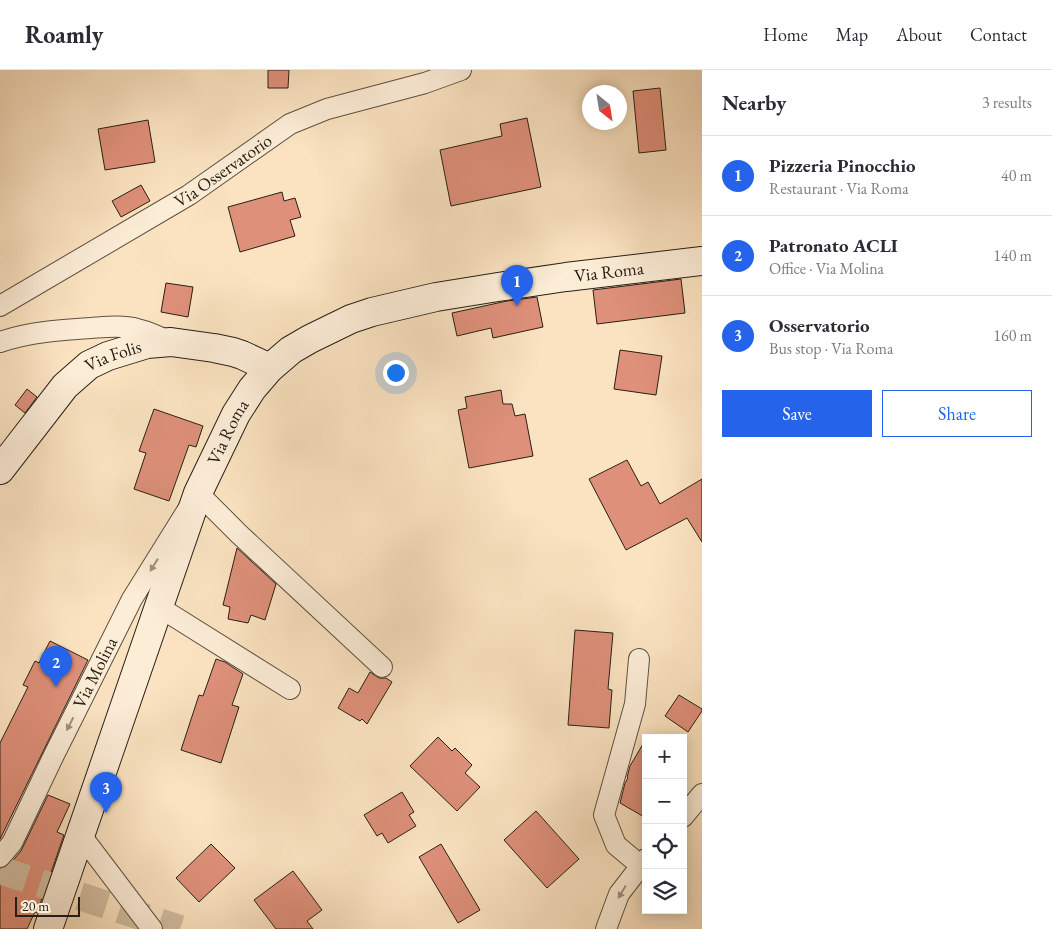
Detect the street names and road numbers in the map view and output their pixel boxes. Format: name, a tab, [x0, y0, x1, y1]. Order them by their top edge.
street label: Via Osservatorio	[170, 128, 276, 212]
street label: Via Roma	[573, 256, 646, 287]
street label: Via Folis	[81, 334, 144, 376]
street label: Via Roma	[201, 394, 254, 468]
street label: Via Molina	[67, 632, 123, 712]

